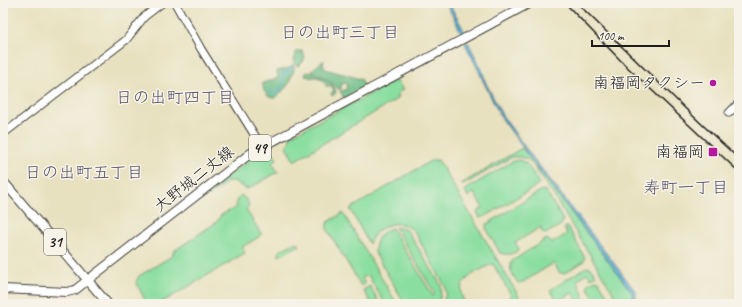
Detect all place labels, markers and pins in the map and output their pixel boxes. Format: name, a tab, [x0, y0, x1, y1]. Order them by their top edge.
place label: 南福岡タクシー	[593, 73, 705, 93]
marker: 南福岡タクシー	[708, 78, 718, 88]
place label: 南福岡	[656, 142, 704, 162]
marker: 南福岡	[707, 146, 719, 158]

